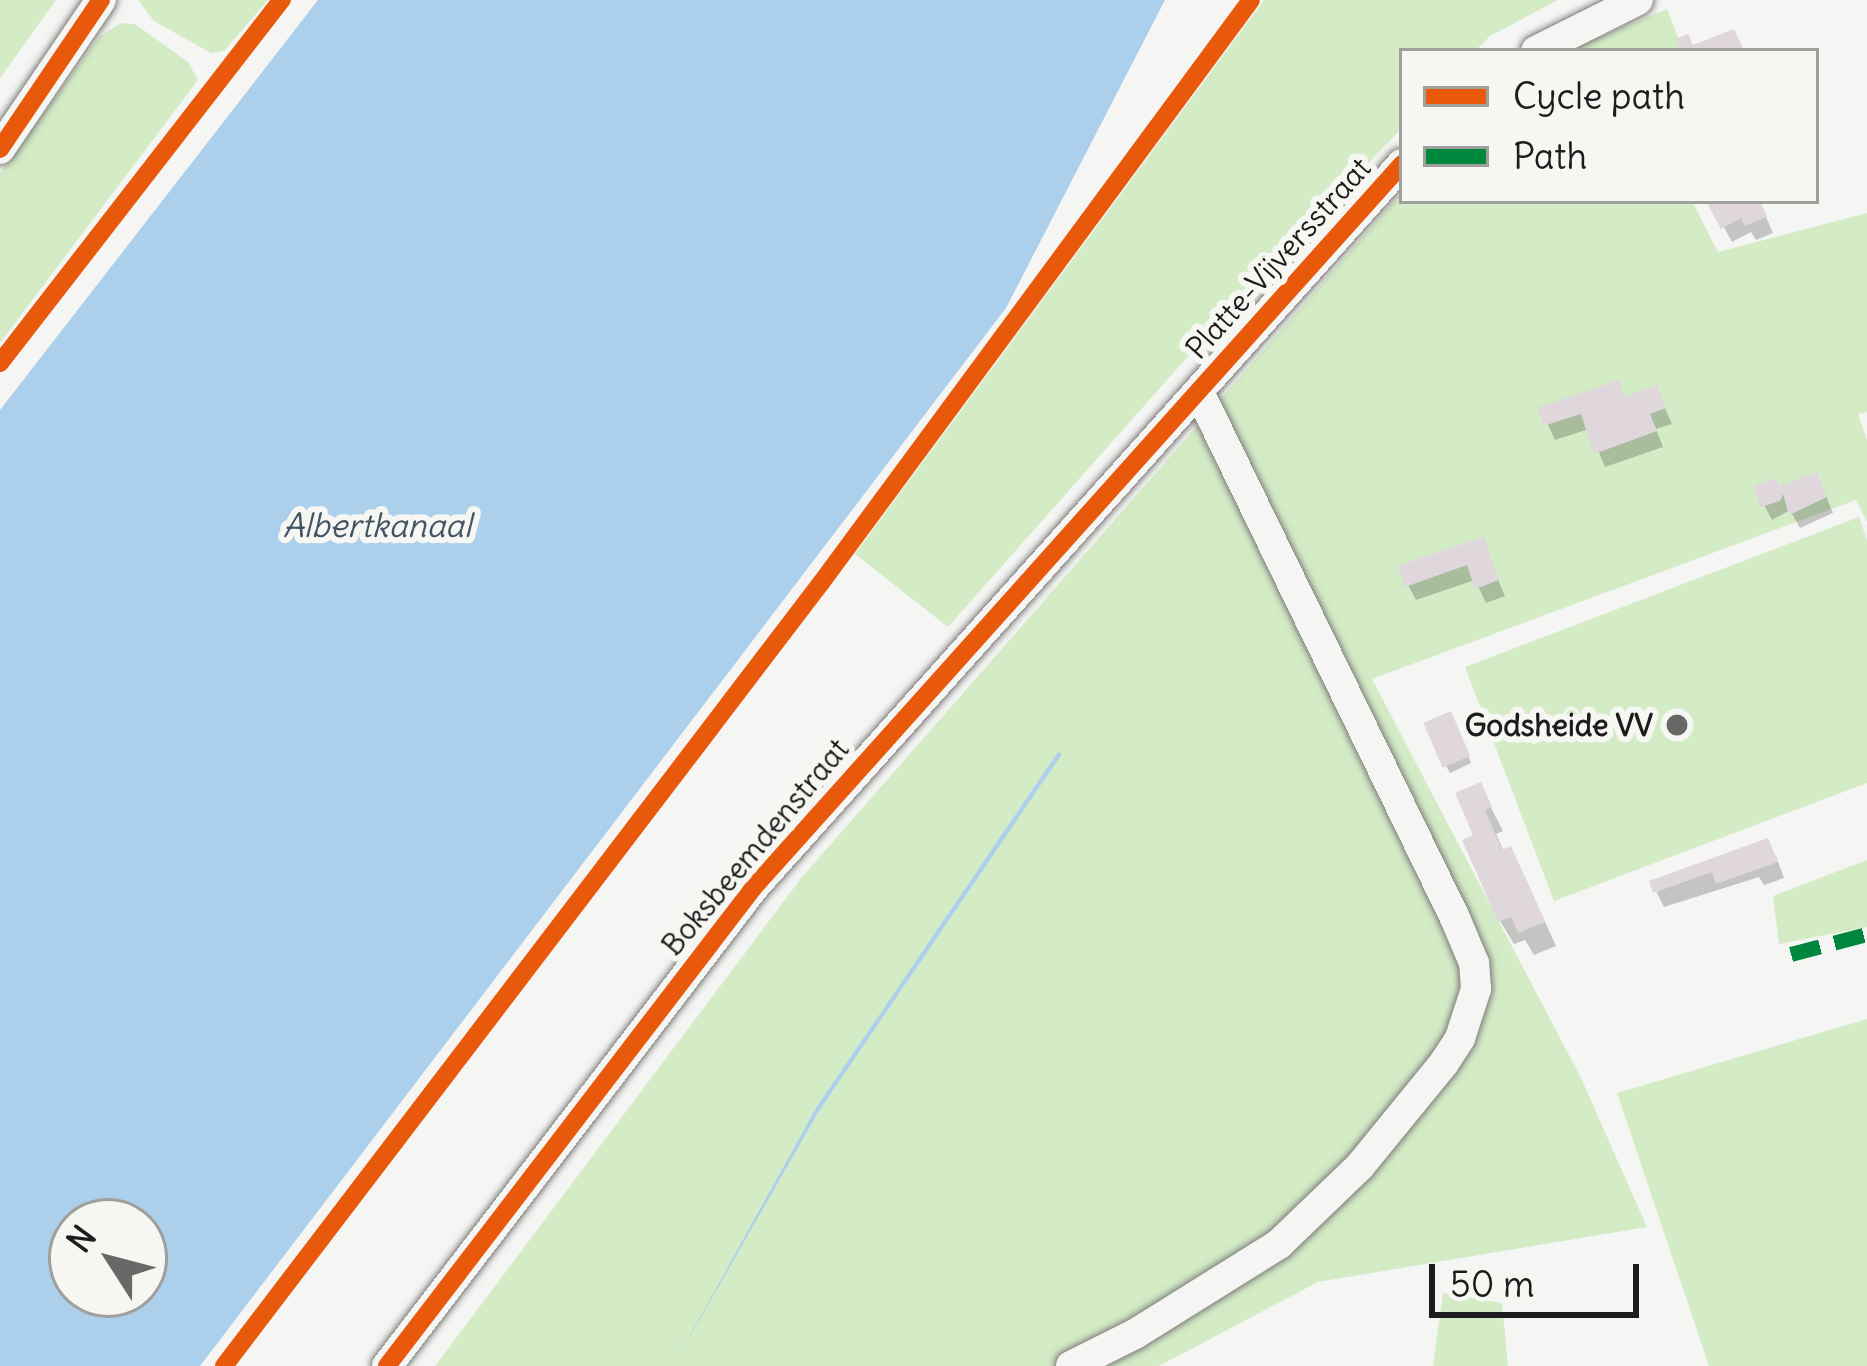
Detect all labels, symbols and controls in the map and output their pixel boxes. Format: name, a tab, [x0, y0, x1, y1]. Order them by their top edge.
legend	[1399, 48, 1819, 204]
text: Cycle path	[1513, 74, 1685, 119]
text: Path	[1513, 134, 1587, 179]
street label: Platte-Vijversstraat	[1178, 150, 1378, 366]
water label: Albertkanaal	[283, 506, 471, 546]
place label: Godsheide VV	[1465, 707, 1653, 743]
marker: Godsheide VV	[1664, 712, 1690, 738]
street label: Boksbeemdenstraat	[654, 731, 856, 963]
north arrow	[48, 1198, 168, 1318]
text: N	[58, 1217, 105, 1260]
scale bar	[1435, 1240, 1645, 1314]
text: 50 m	[1450, 1262, 1535, 1307]

